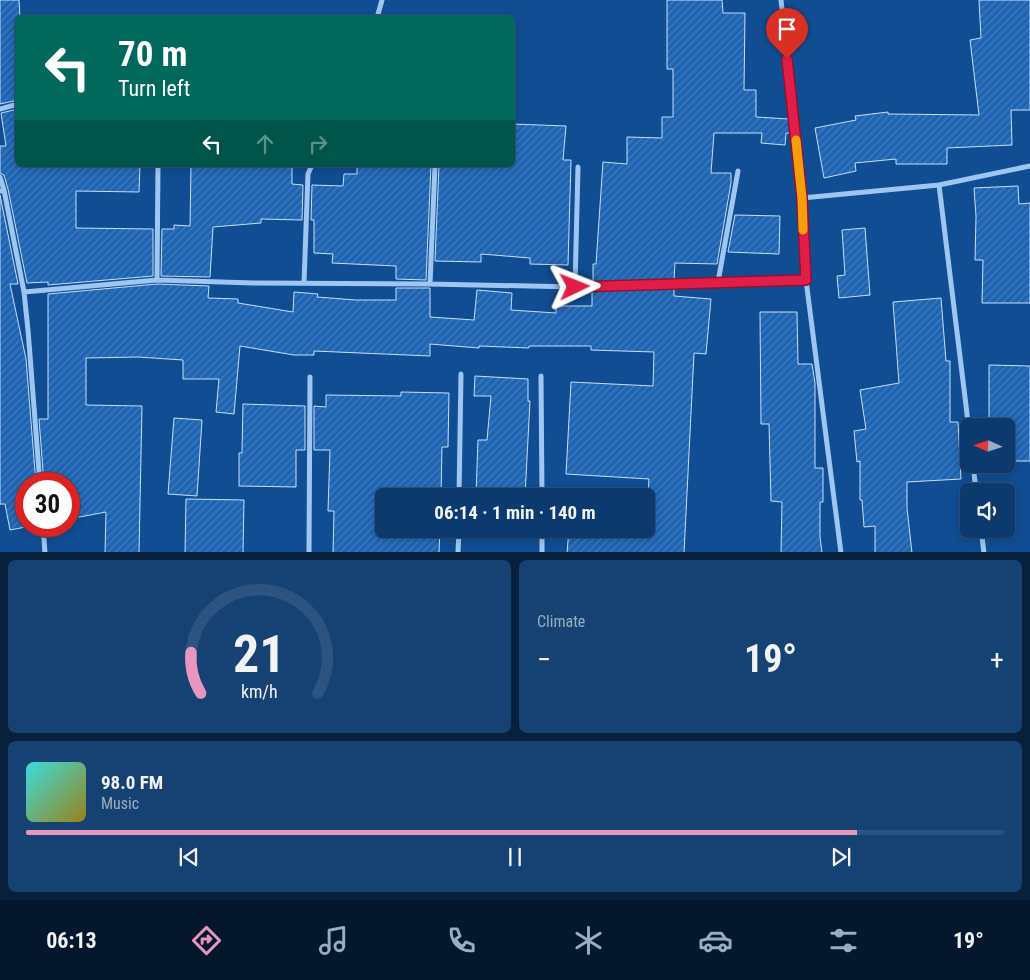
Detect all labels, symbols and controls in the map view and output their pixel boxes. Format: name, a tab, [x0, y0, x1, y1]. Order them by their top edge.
pin	[766, 8, 808, 59]
icon: arrive	[773, 15, 801, 43]
text: 70 m	[118, 34, 187, 75]
icon: left	[35, 35, 100, 100]
text: Turn left	[118, 76, 190, 101]
icon: left	[198, 130, 226, 158]
icon: ahead	[251, 130, 279, 158]
icon: right	[304, 130, 332, 158]
position arrow	[548, 260, 600, 312]
north arrow	[960, 418, 1015, 472]
map controls	[960, 418, 1015, 538]
speed limit sign: 30	[15, 472, 80, 537]
button: sound	[960, 483, 1015, 538]
text: 06:14 · 1 min · 140 m	[434, 501, 596, 524]
text: Climate	[537, 612, 585, 631]
text: 21	[233, 624, 286, 685]
text: 19°	[744, 637, 797, 681]
text: −	[537, 643, 551, 676]
text: +	[990, 643, 1004, 676]
text: km/h	[241, 681, 278, 702]
text: 98.0 FM	[101, 771, 163, 794]
text: Music	[101, 794, 139, 813]
icon: previous	[175, 843, 203, 871]
icon: pause	[501, 843, 529, 871]
icon: next	[827, 843, 855, 871]
icon: directions	[189, 923, 224, 958]
icon: music	[316, 923, 351, 958]
icon: phone	[444, 923, 479, 958]
icon: climate	[571, 923, 606, 958]
icon: car	[698, 923, 733, 958]
icon: filters	[826, 923, 861, 958]
text: 06:13	[46, 928, 97, 953]
text: 19°	[953, 928, 984, 953]

